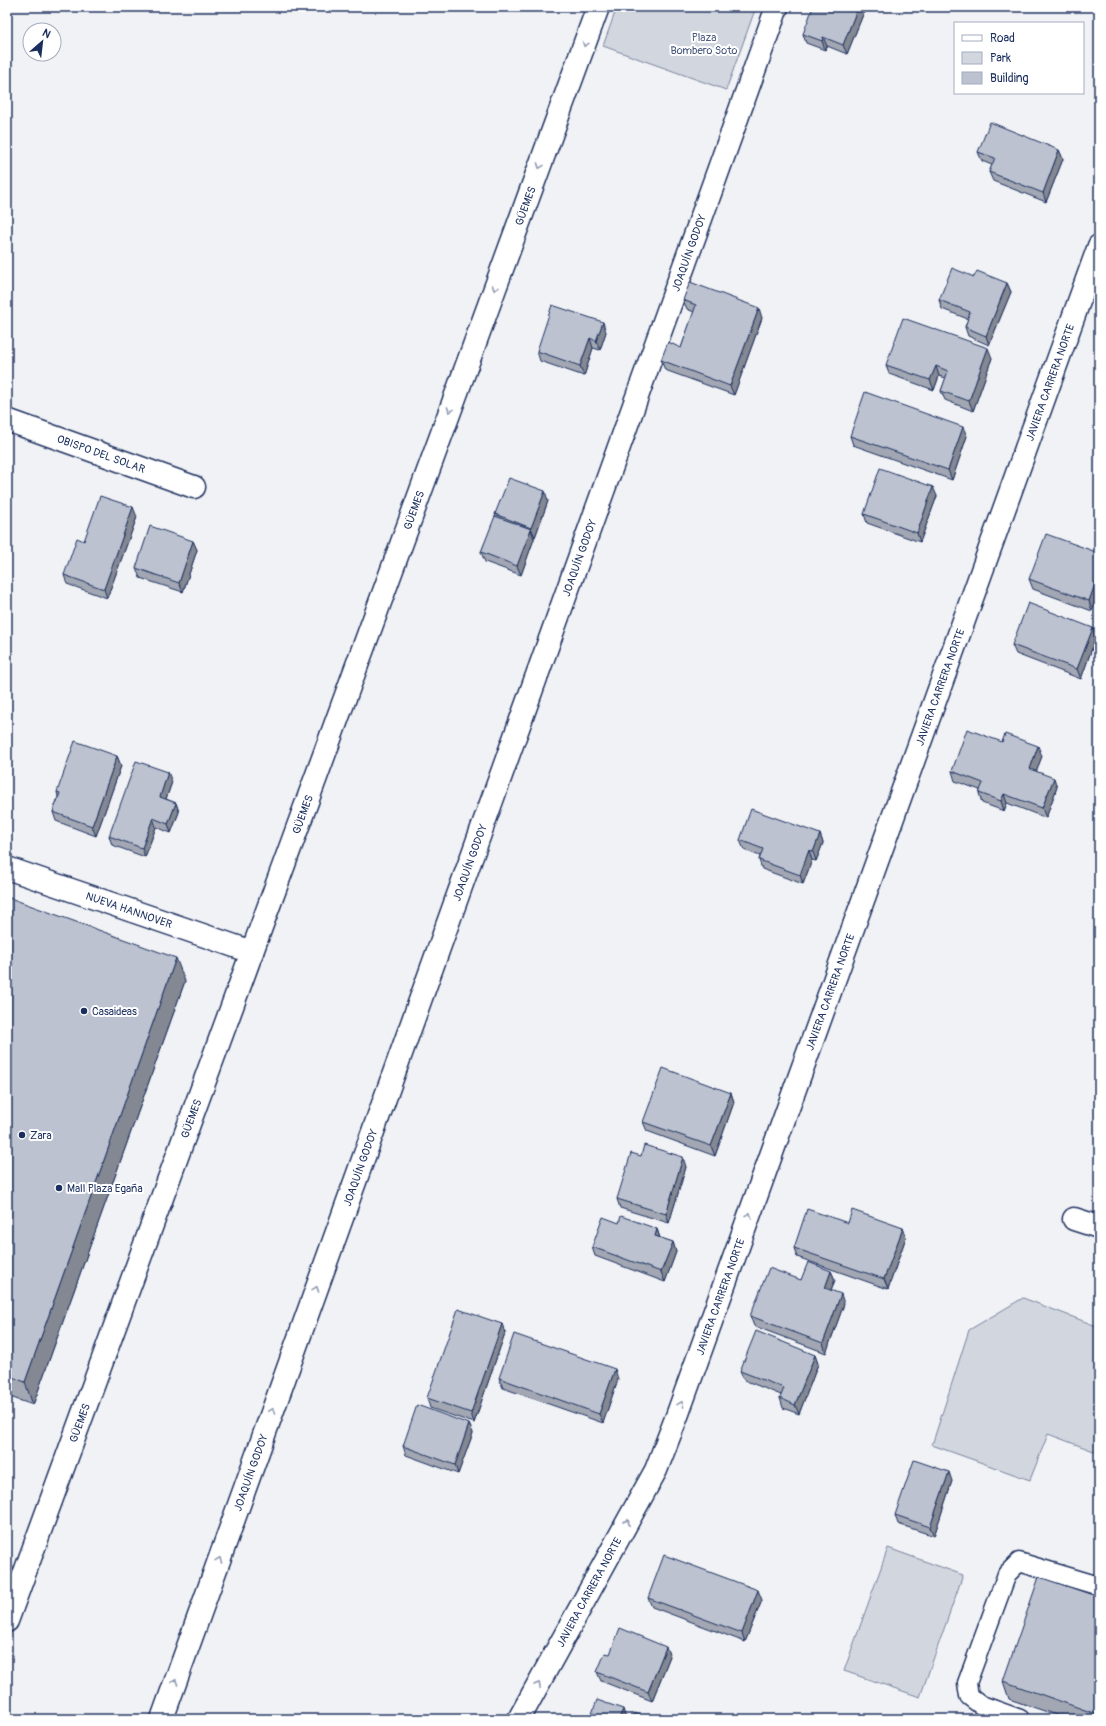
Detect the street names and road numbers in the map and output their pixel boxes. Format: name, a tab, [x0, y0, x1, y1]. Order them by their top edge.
street label: GÜEMES	[513, 185, 539, 227]
street label: JOAQUÍN GODOY	[669, 212, 709, 293]
street label: JAVIERA CARRERA NORTE	[1023, 322, 1077, 443]
street label: OBISPO DEL SOLAR	[55, 432, 147, 476]
street label: GÜEMES	[401, 489, 427, 532]
street label: JOAQUÍN GODOY	[560, 517, 600, 598]
street label: JAVIERA CARRERA NORTE	[913, 627, 967, 747]
street label: GÜEMES	[290, 793, 316, 836]
street label: JOAQUÍN GODOY	[450, 822, 490, 903]
street label: NUEVA HANNOVER	[84, 889, 174, 931]
street label: JAVIERA CARRERA NORTE	[803, 932, 858, 1052]
street label: GÜEMES	[178, 1097, 205, 1140]
street label: JOAQUÍN GODOY	[341, 1127, 381, 1208]
street label: JAVIERA CARRERA NORTE	[693, 1236, 748, 1357]
street label: GÜEMES	[67, 1402, 93, 1444]
street label: JOAQUÍN GODOY	[231, 1432, 271, 1513]
street label: JAVIERA CARRERA NORTE	[554, 1535, 625, 1649]

